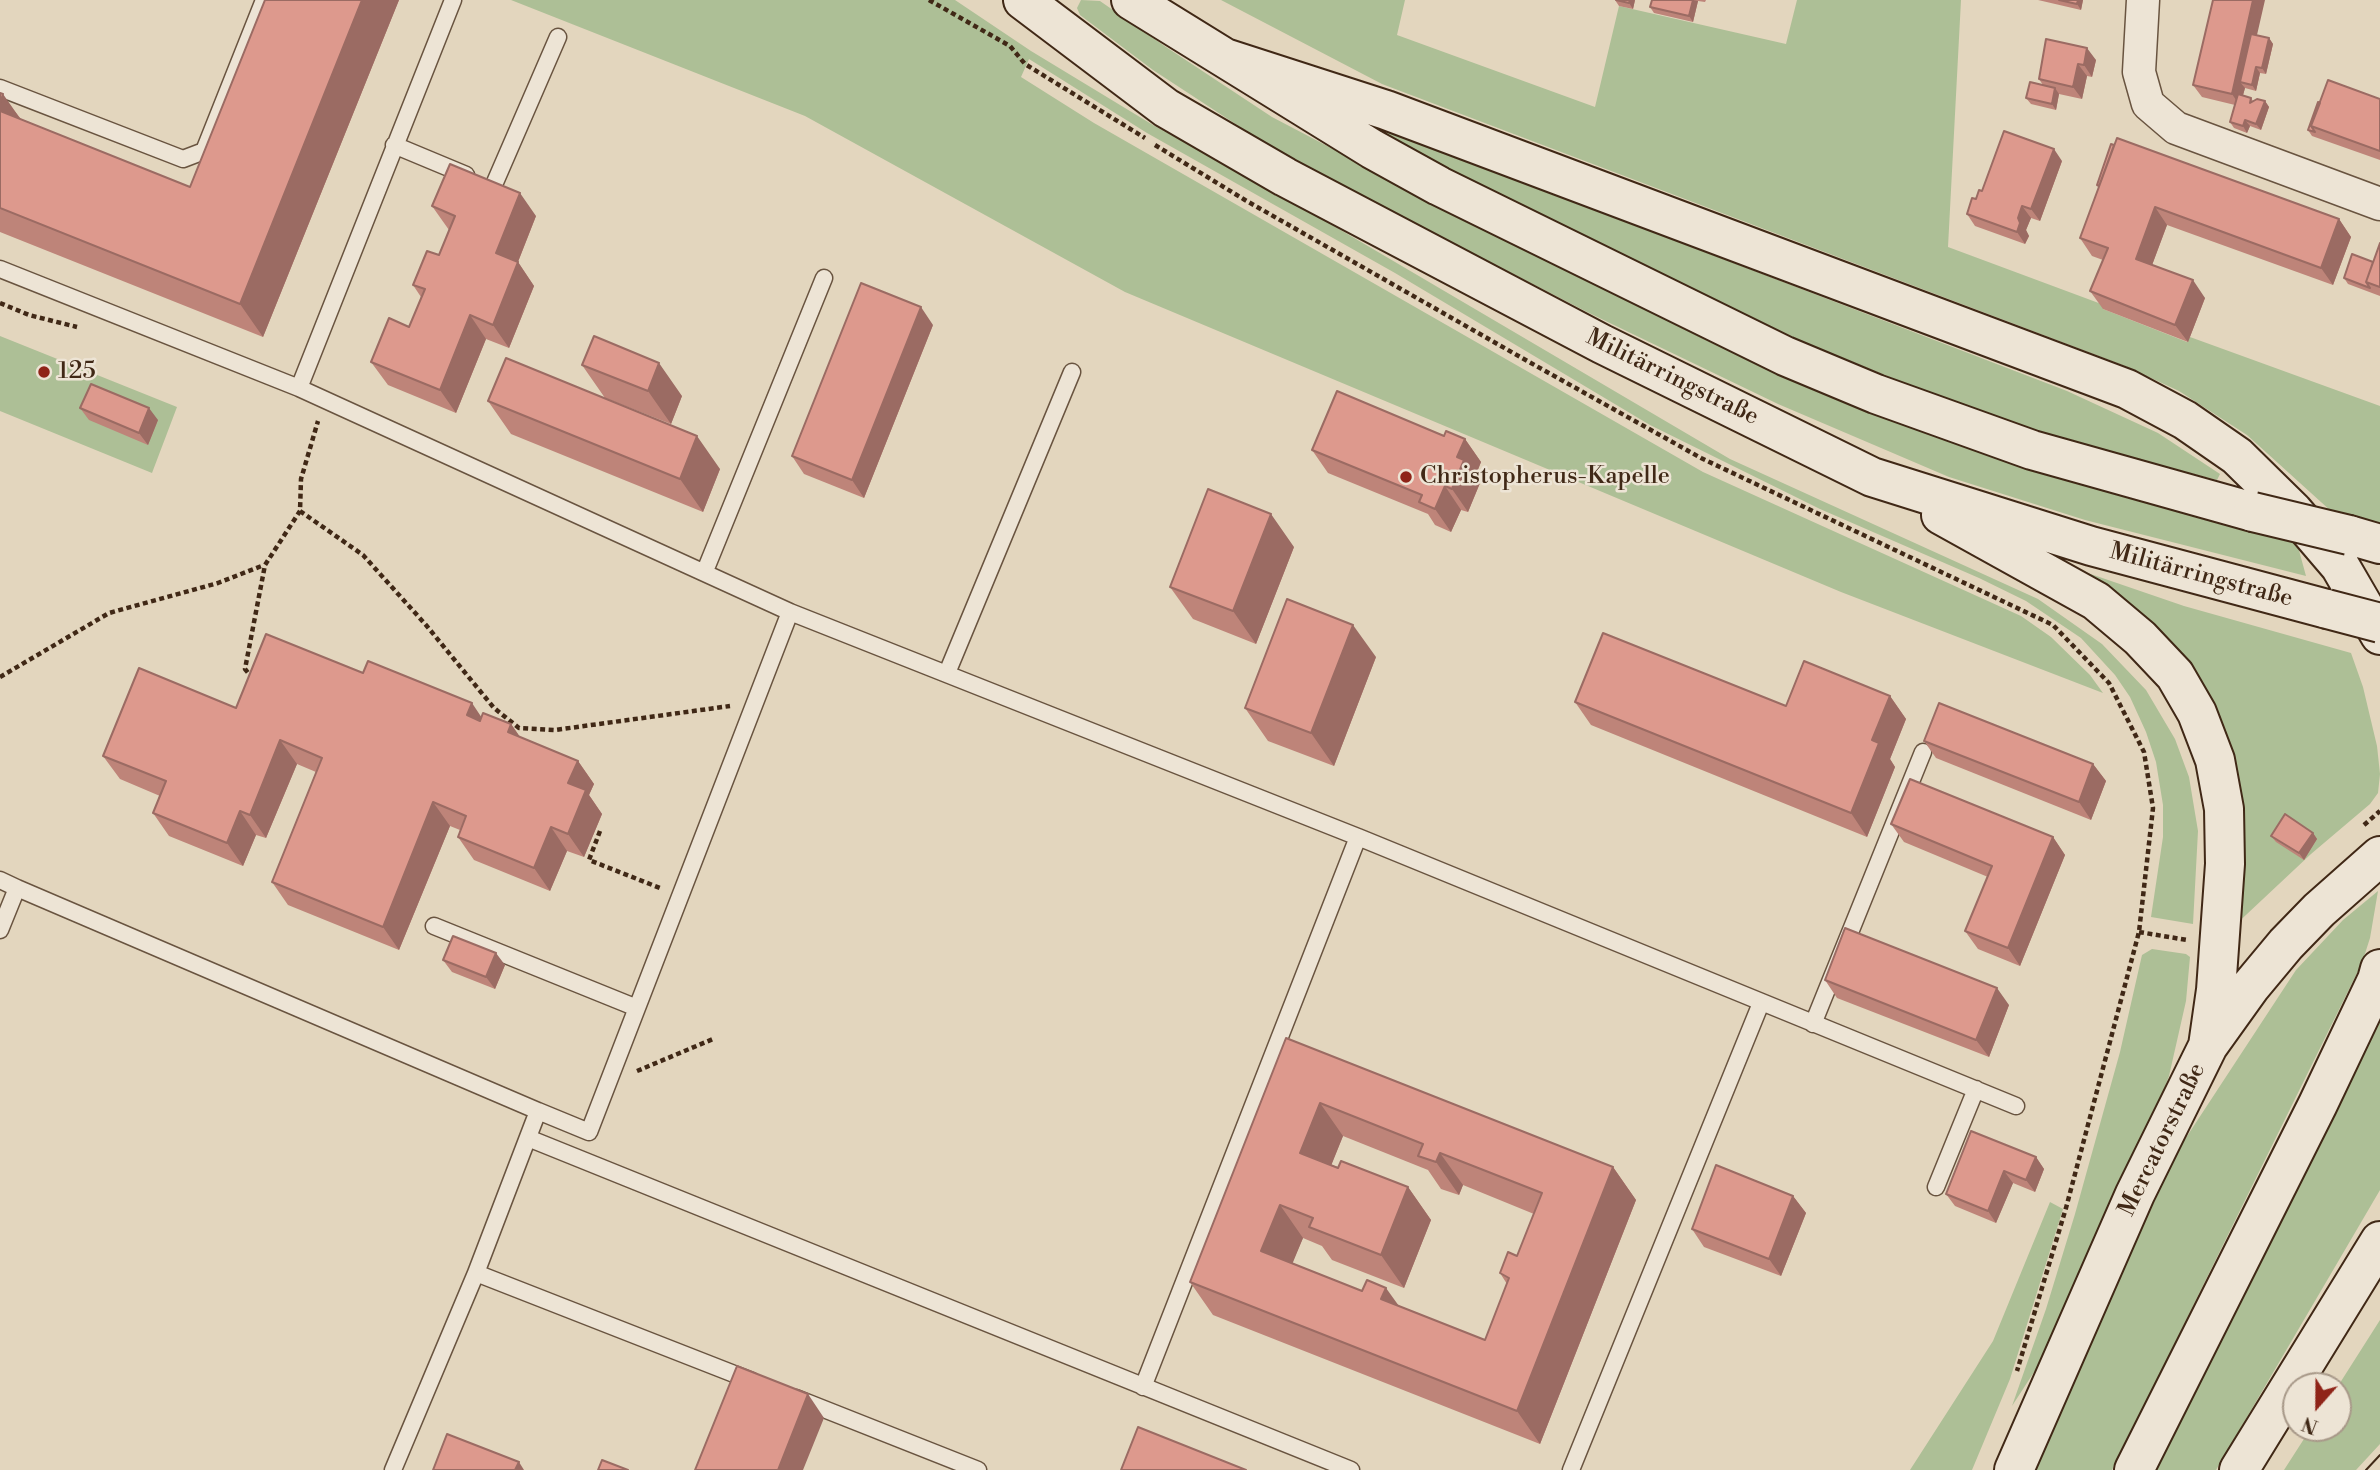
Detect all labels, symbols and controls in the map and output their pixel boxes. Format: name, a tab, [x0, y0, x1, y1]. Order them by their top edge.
street label: Militärringstraße	[1581, 324, 1763, 432]
place label: 125	[58, 358, 96, 386]
marker: 125	[36, 364, 52, 380]
place label: Christopherus-Kapelle	[1420, 463, 1670, 491]
marker: Christopherus-Kapelle	[1398, 469, 1414, 485]
street label: Militärringstraße	[2106, 538, 2296, 614]
street label: Mercatorstraße	[2113, 1059, 2213, 1221]
north arrow	[2282, 1372, 2352, 1442]
text: N	[2299, 1411, 2322, 1439]

